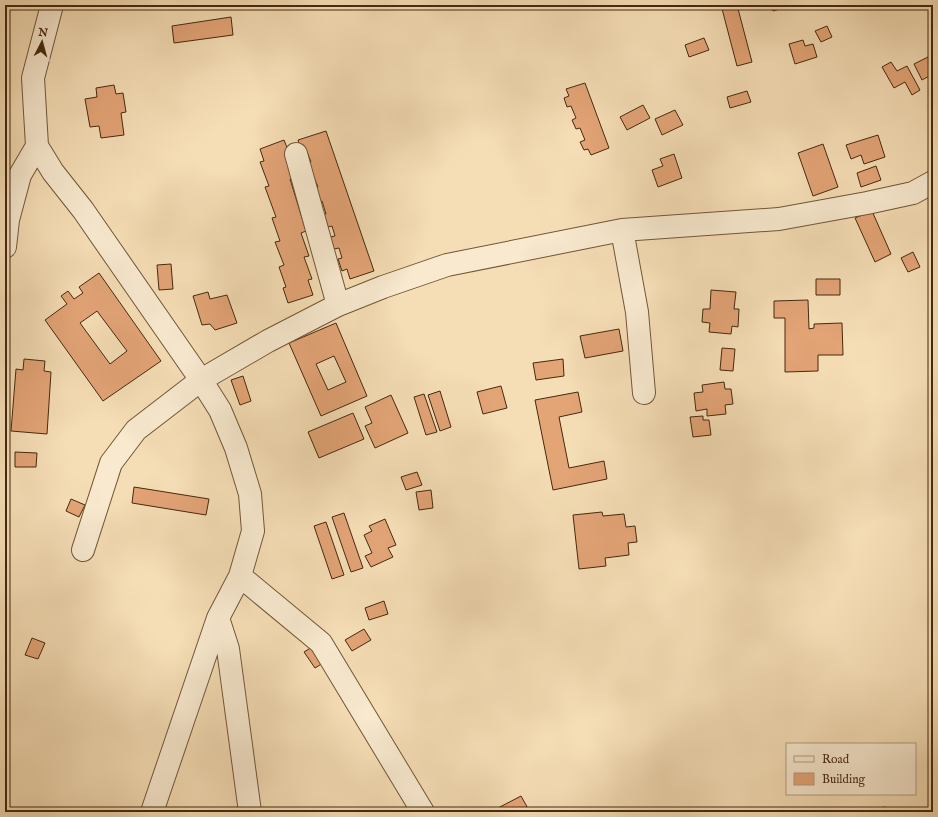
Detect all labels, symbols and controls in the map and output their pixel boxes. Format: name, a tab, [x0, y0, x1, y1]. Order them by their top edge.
north arrow	[22, 22, 62, 62]
text: N	[36, 25, 49, 41]
legend	[786, 743, 916, 795]
text: Road	[822, 752, 850, 767]
text: Building	[822, 772, 866, 787]

